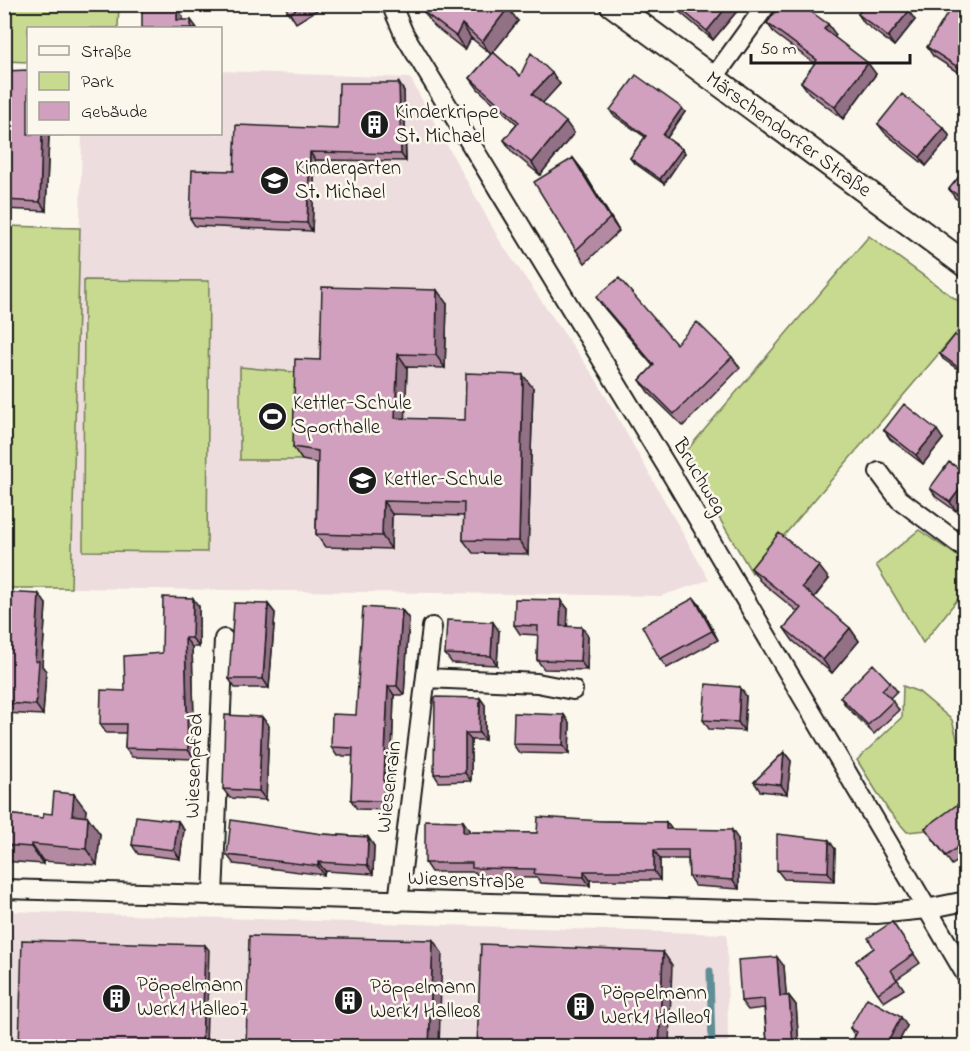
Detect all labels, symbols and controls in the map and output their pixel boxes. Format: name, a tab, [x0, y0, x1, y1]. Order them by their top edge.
legend	[27, 27, 222, 135]
scale bar	[751, 27, 910, 65]
text: 50 m	[760, 37, 797, 63]
text: Straße	[81, 40, 132, 66]
street label: Märschendorfer Straße	[699, 65, 878, 206]
text: Park	[81, 70, 114, 96]
place label: Kinderkrippe St. Michael	[395, 98, 499, 152]
text: Gebäude	[81, 100, 148, 126]
building icon: Kinderkrippe St. Michael	[358, 109, 390, 141]
place label: Kindergarten St. Michael	[295, 154, 401, 208]
school or university icon: Kindergarten St. Michael	[258, 165, 290, 197]
place label: Kettler-Schule Sporthalle	[293, 389, 412, 443]
sports icon: Kettler-Schule Sporthalle	[256, 400, 288, 432]
street label: Bruchweg	[662, 432, 734, 522]
school or university icon: Kettler-Schule	[347, 464, 379, 496]
place label: Kettler-Schule	[384, 465, 503, 495]
street label: Wiesenpfad	[178, 713, 212, 819]
street label: Wiesenrain	[369, 739, 411, 835]
street label: Wiesenstraße	[407, 864, 526, 898]
place label: Pöppelmann Werk1 Halle07	[137, 971, 248, 1025]
place label: Pöppelmann Werk1 Halle08	[370, 973, 480, 1027]
place label: Pöppelmann Werk1 Halle09	[601, 979, 710, 1033]
building icon: Pöppelmann Werk1 Halle07	[100, 982, 132, 1014]
building icon: Pöppelmann Werk1 Halle08	[333, 984, 365, 1016]
building icon: Pöppelmann Werk1 Halle09	[564, 990, 596, 1022]

